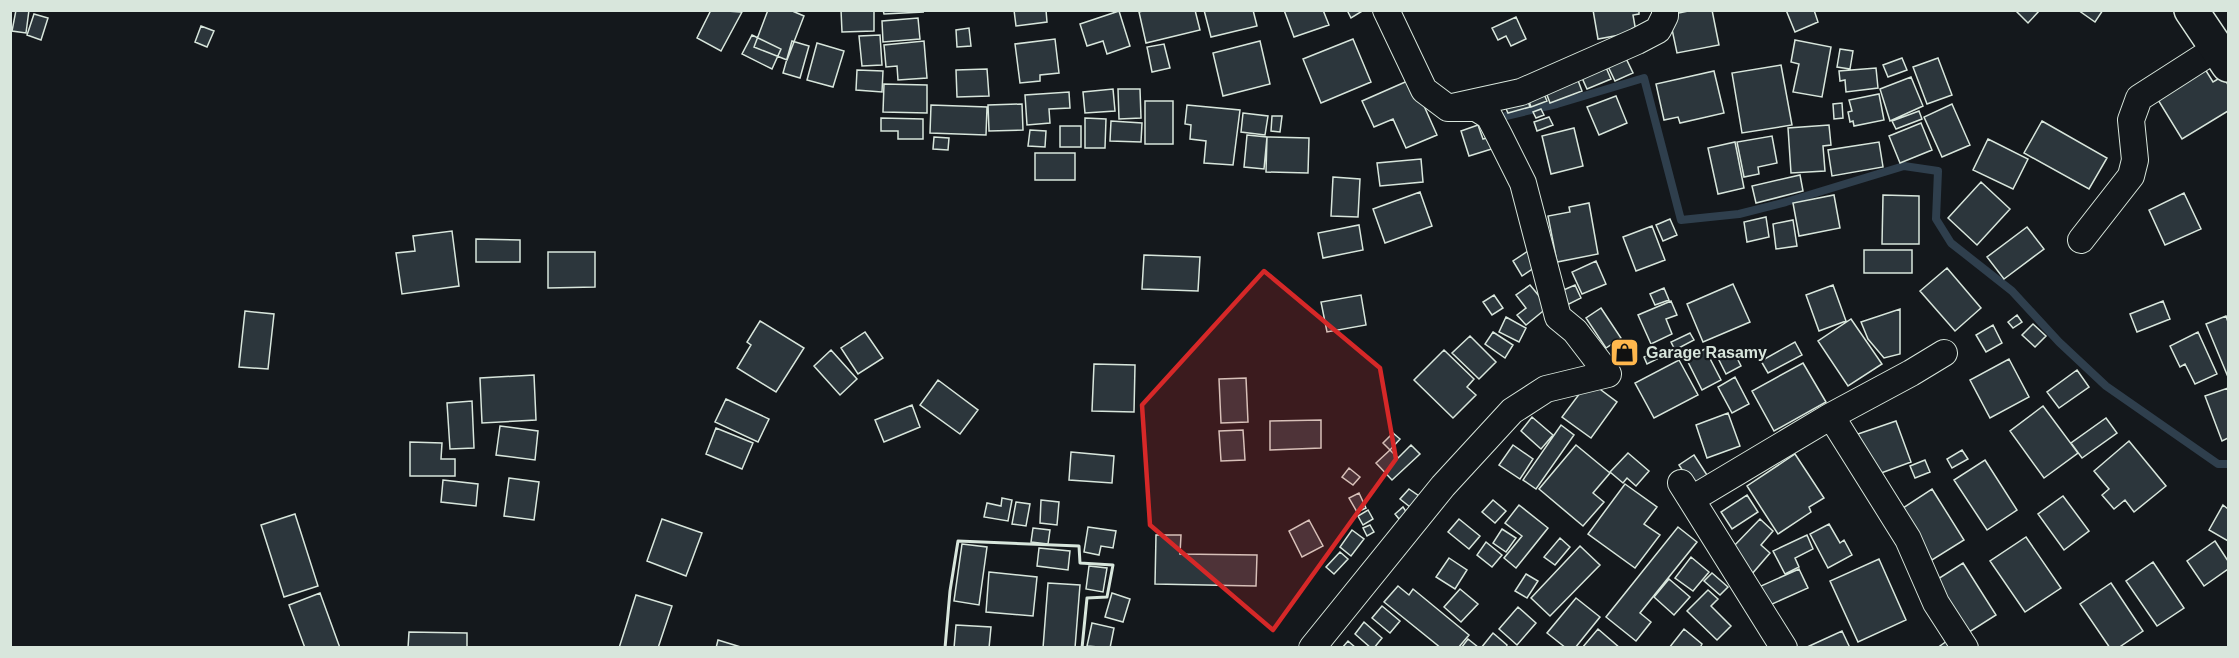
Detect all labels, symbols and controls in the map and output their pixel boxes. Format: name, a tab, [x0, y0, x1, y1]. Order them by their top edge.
shop icon: Garage Rasamy	[1609, 336, 1641, 368]
place label: Garage Rasamy	[1646, 344, 1767, 361]

